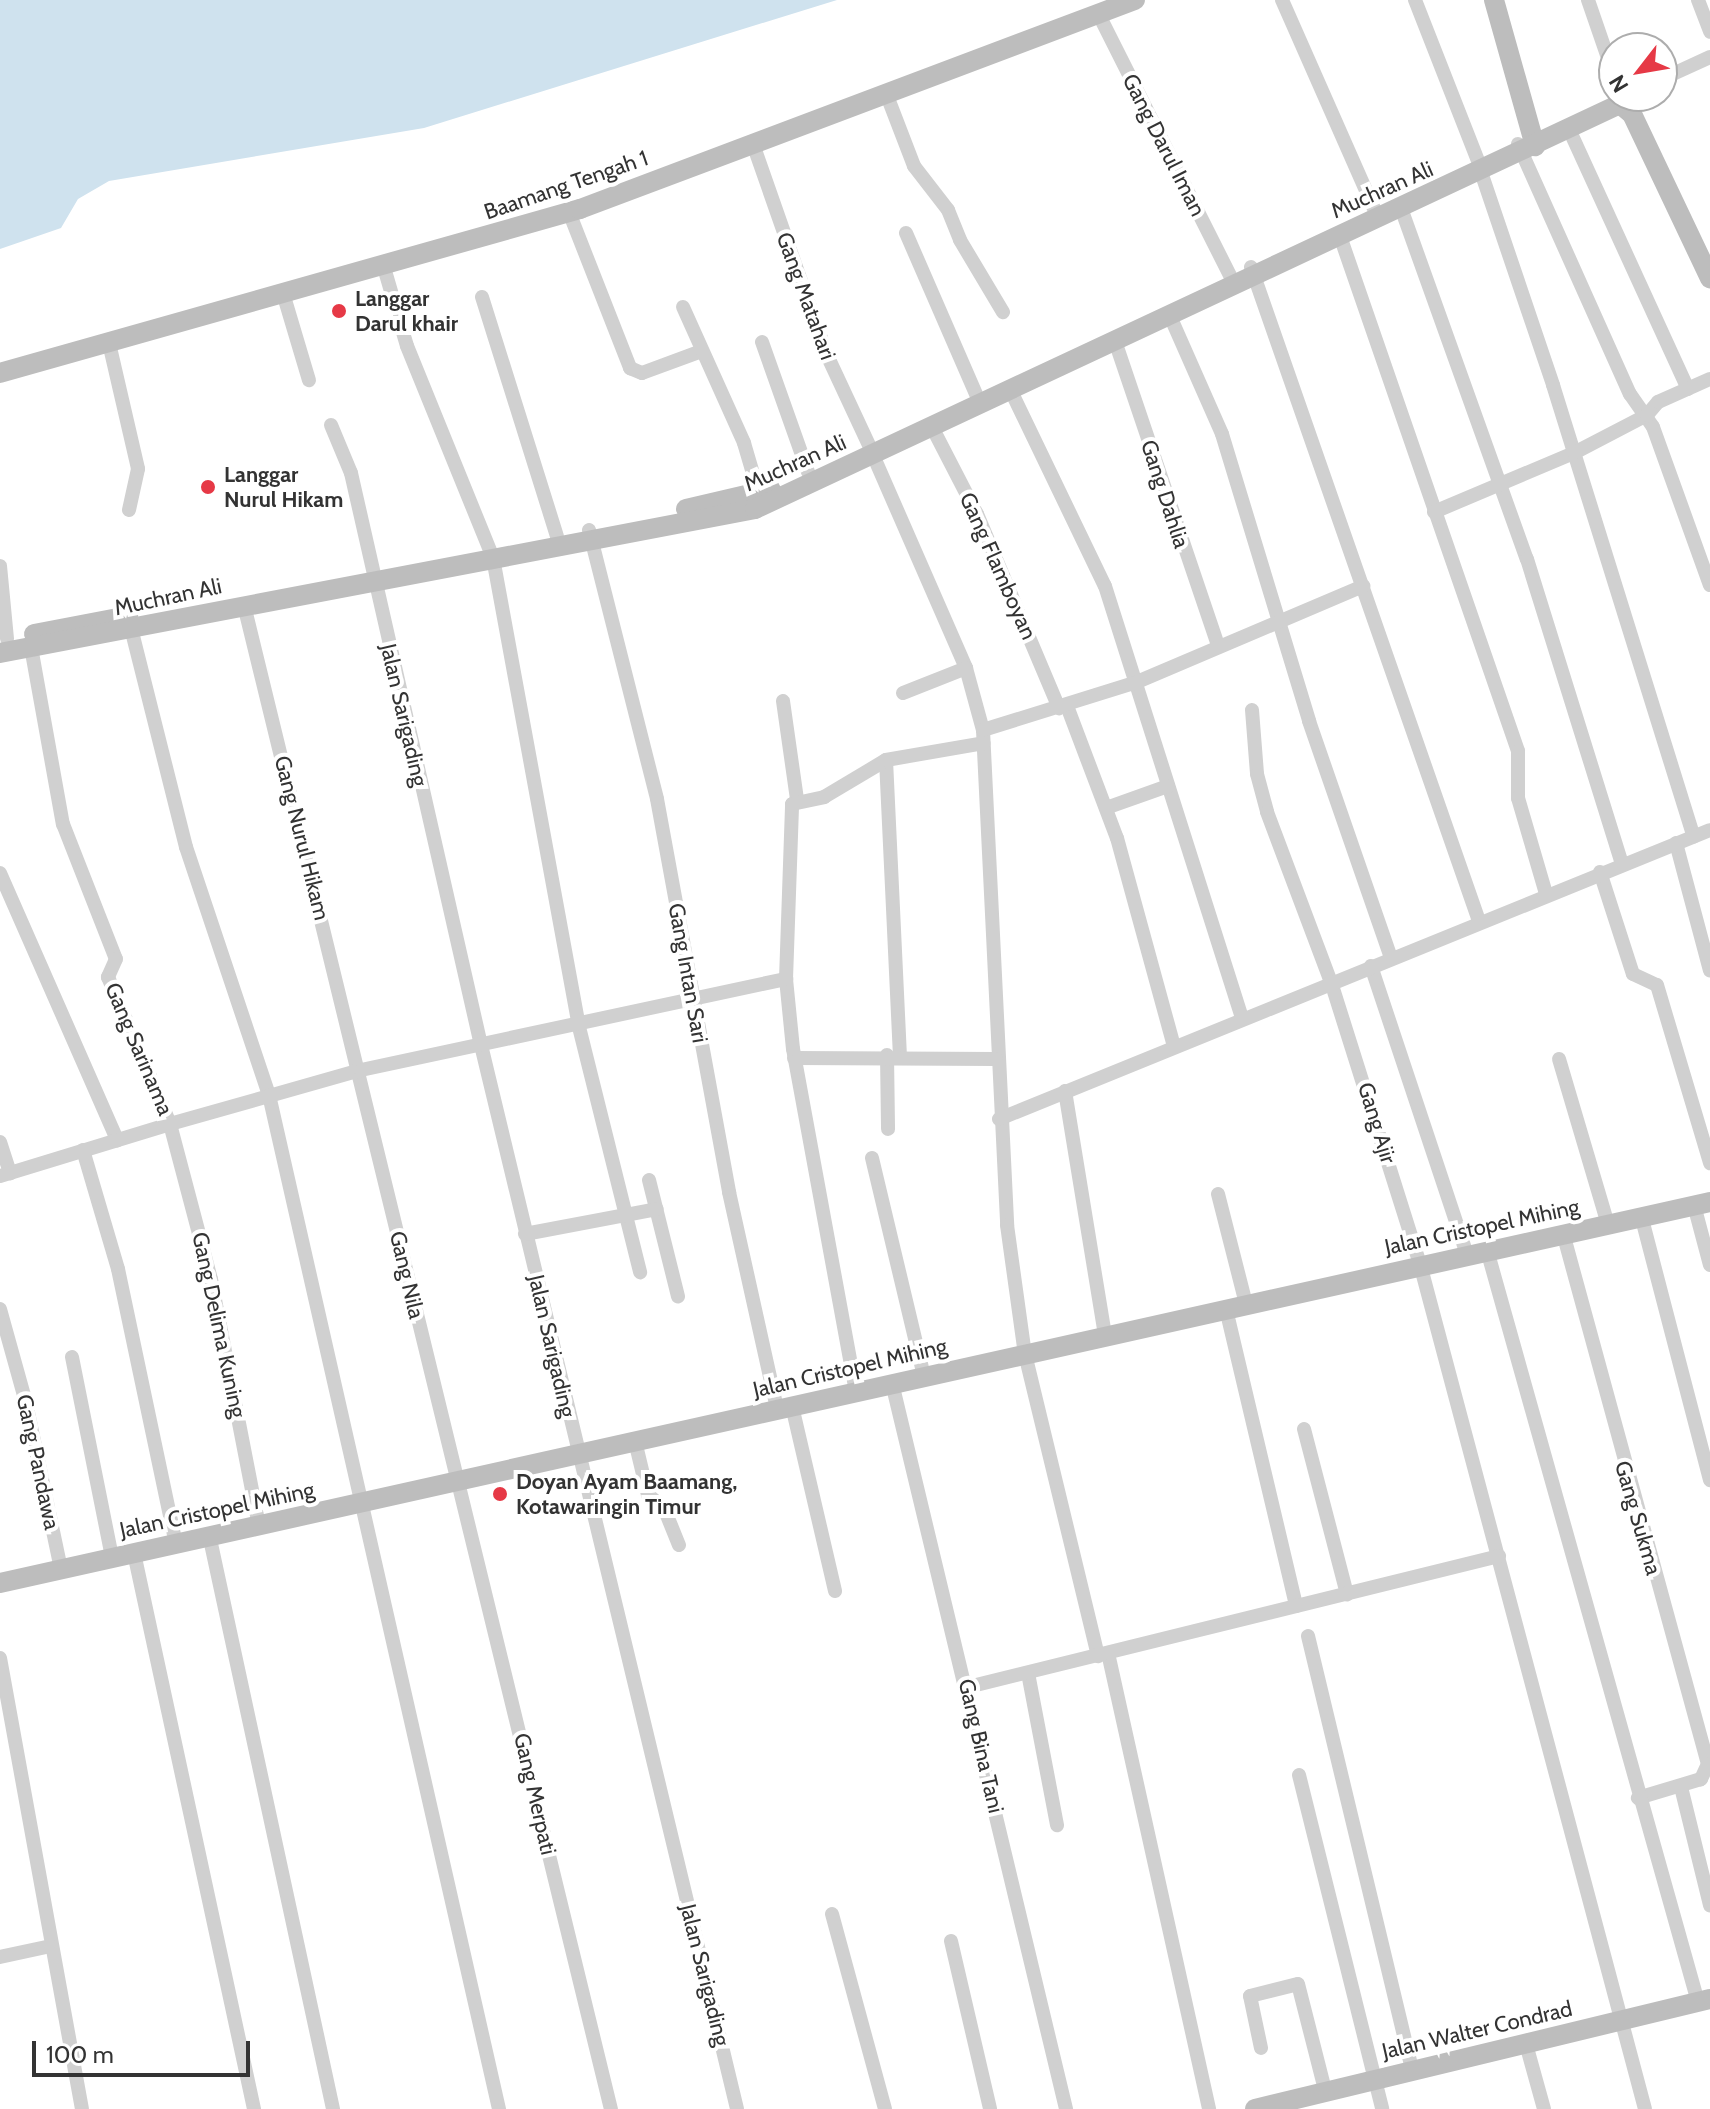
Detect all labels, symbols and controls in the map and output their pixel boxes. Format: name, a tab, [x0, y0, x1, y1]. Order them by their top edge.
north arrow	[1598, 32, 1678, 112]
street label: Gang Darul Iman	[1117, 69, 1211, 221]
text: N	[1603, 70, 1634, 97]
street label: Baamang Tengah 1	[481, 145, 651, 225]
street label: Muchran Ali	[1327, 156, 1437, 224]
street label: Gang Matahari	[771, 229, 841, 363]
place label: Langgar Darul khair	[355, 285, 458, 336]
marker: Langgar Darul khair	[330, 302, 348, 320]
street label: Muchran Ali	[740, 429, 850, 497]
street label: Gang Dahlia	[1135, 437, 1195, 551]
place label: Langgar Nurul Hikam	[224, 461, 343, 512]
marker: Langgar Nurul Hikam	[199, 478, 217, 496]
street label: Gang Flamboyan	[954, 488, 1042, 644]
street label: Muchran Ali	[112, 573, 224, 621]
street label: Jalan Sarigading	[375, 641, 433, 789]
street label: Gang Nurul Hikam	[269, 753, 335, 923]
street label: Gang Intan Sari	[663, 901, 713, 1045]
street label: Gang Sarinama	[99, 979, 179, 1119]
street label: Gang Ajir	[1352, 1079, 1402, 1167]
street label: Jalan Cristopel Mihing	[1382, 1193, 1582, 1261]
street label: Gang Nila	[384, 1229, 430, 1321]
street label: Gang Delima Kuning	[186, 1230, 252, 1420]
street label: Jalan Sarigading	[523, 1272, 581, 1420]
street label: Jalan Cristopel Mihing	[750, 1333, 950, 1403]
street label: Gang Pandawa	[11, 1392, 65, 1532]
street label: Gang Sukma	[1609, 1458, 1667, 1578]
place label: Doyan Ayam Baamang, Kotawaringin Timur	[516, 1468, 737, 1520]
street label: Jalan Cristopel Mihing	[117, 1476, 317, 1544]
marker: Doyan Ayam Baamang, Kotawaringin Timur	[491, 1485, 509, 1503]
street label: Gang Bina Tani	[953, 1676, 1009, 1816]
street label: Gang Merpati	[508, 1731, 562, 1857]
street label: Jalan Sarigading	[675, 1901, 735, 2049]
street label: Jalan Walter Condrad	[1379, 1995, 1575, 2065]
scale bar	[36, 2025, 254, 2075]
text: 100 m	[46, 2040, 114, 2069]

